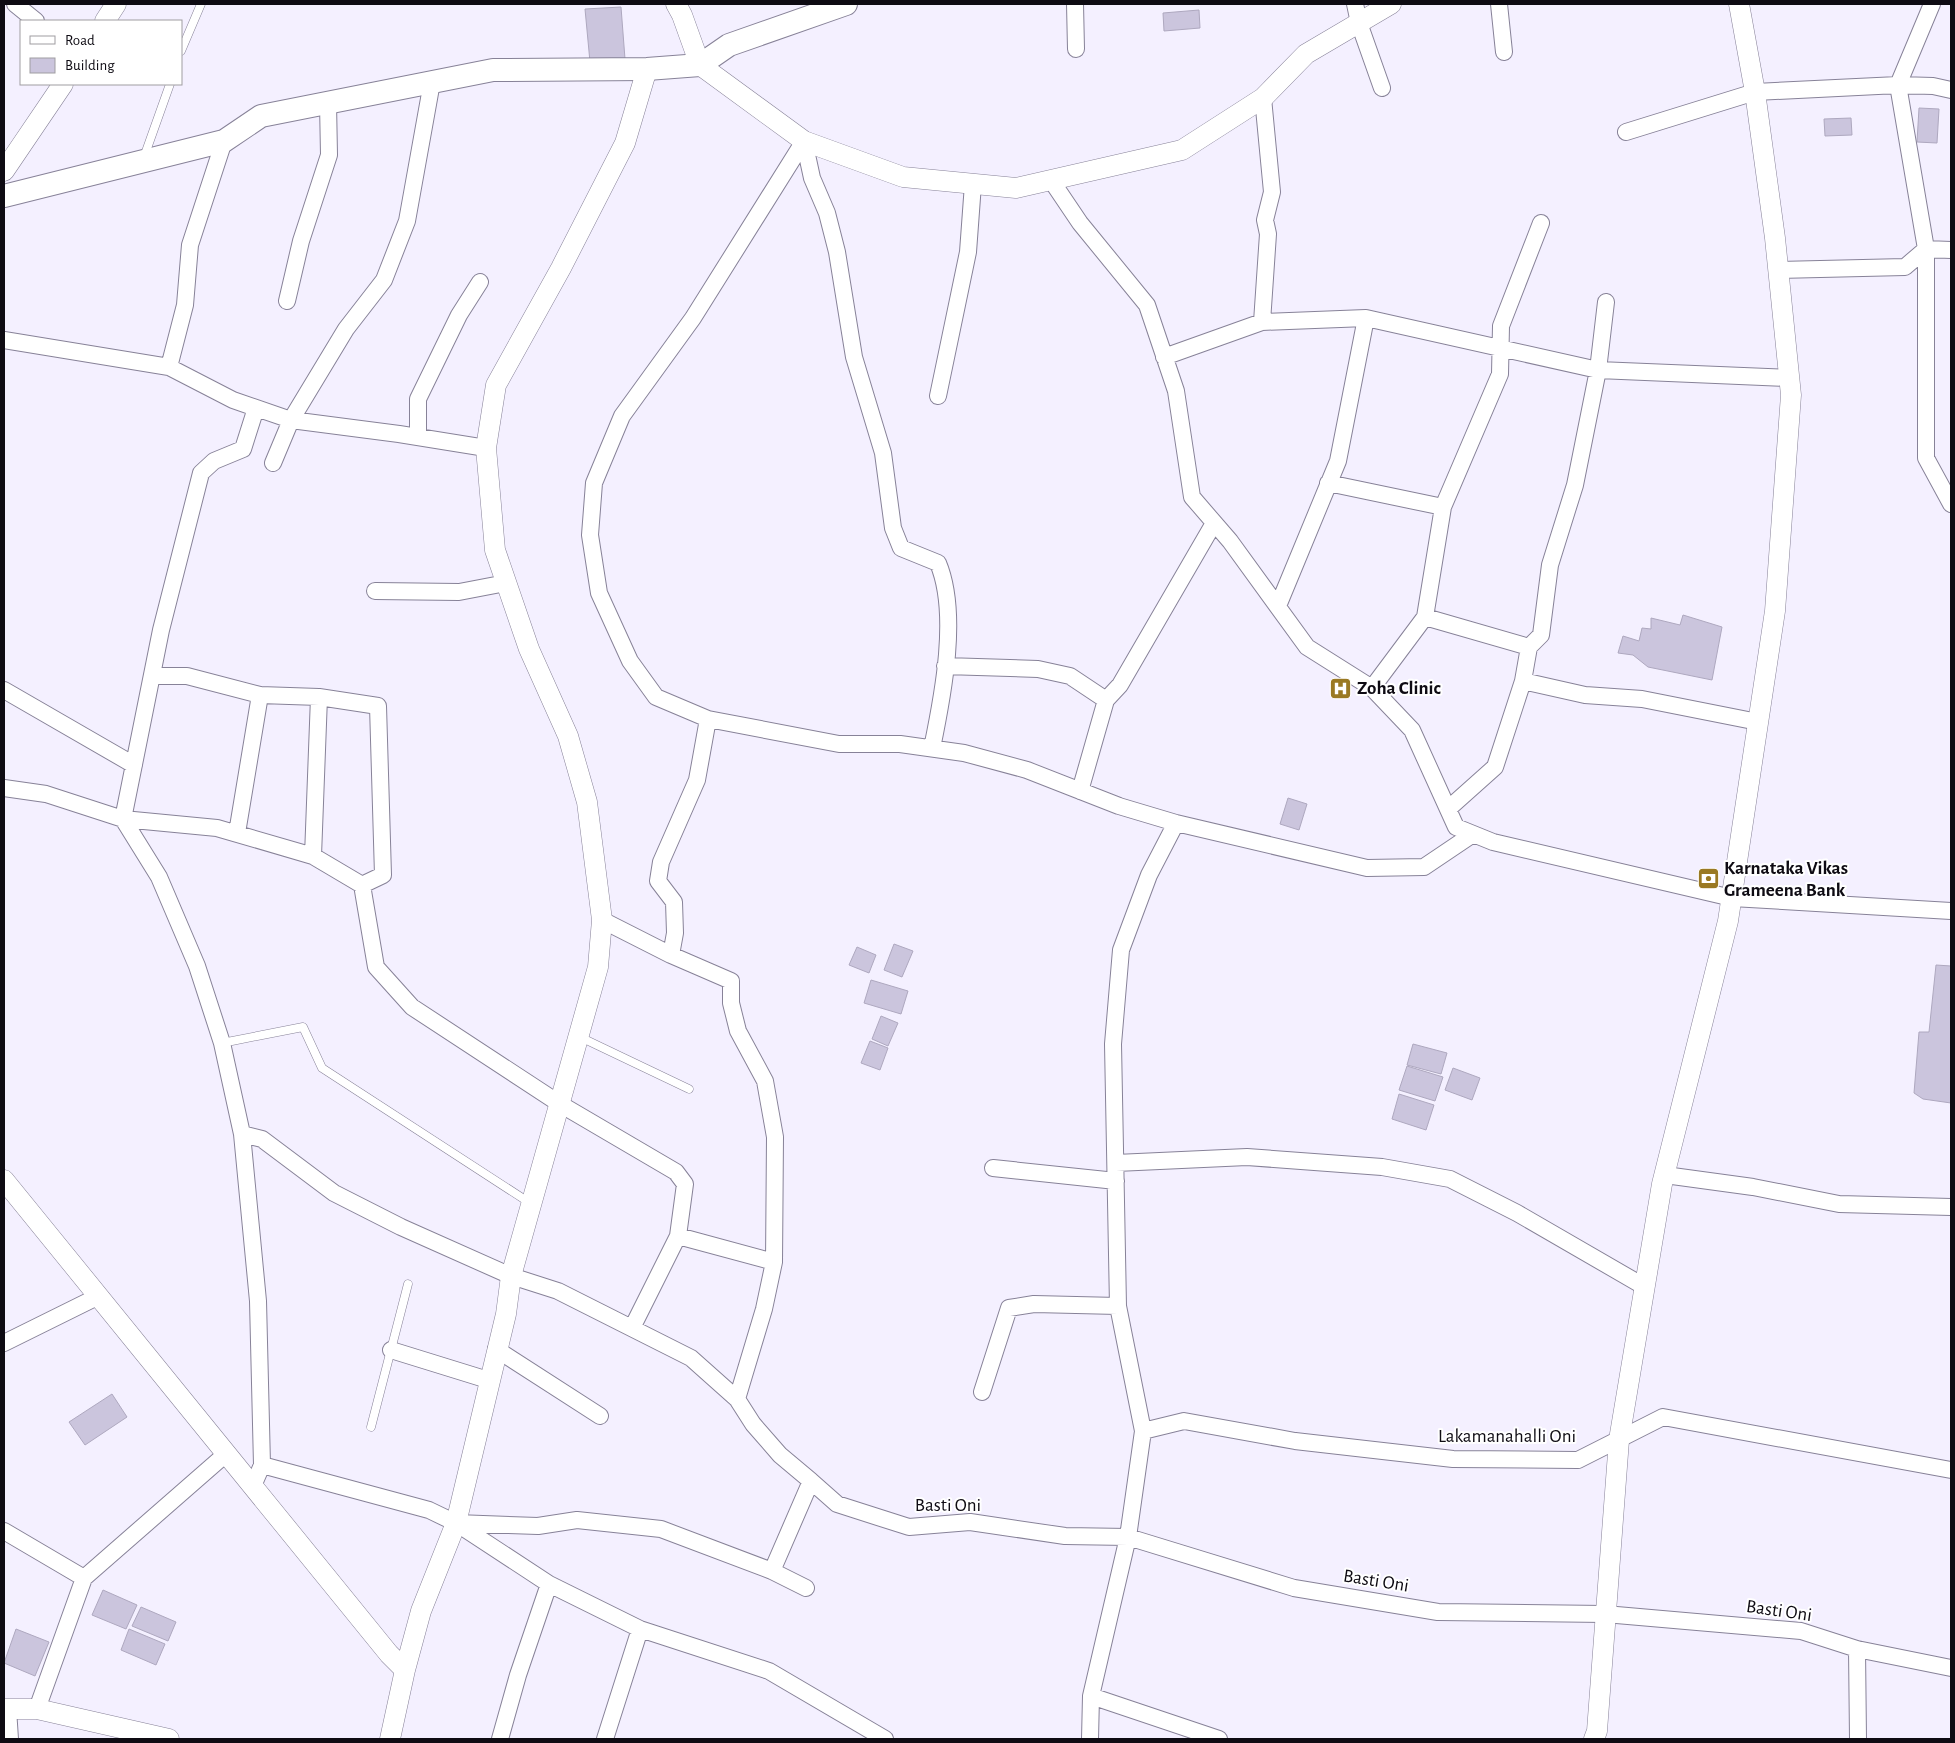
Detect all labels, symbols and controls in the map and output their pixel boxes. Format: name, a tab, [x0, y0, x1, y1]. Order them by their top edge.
legend	[20, 20, 182, 85]
text: Road	[65, 33, 95, 48]
text: Building	[65, 58, 115, 73]
hospital icon: Zoha Clinic	[1329, 676, 1353, 700]
place label: Zoha Clinic	[1357, 679, 1441, 698]
place label: Karnataka Vikas Grameena Bank	[1724, 859, 1848, 900]
bank icon: Karnataka Vikas Grameena Bank	[1696, 867, 1720, 891]
street label: Lakamanahalli Oni	[1438, 1427, 1576, 1446]
street label: Basti Oni	[915, 1496, 981, 1515]
street label: Basti Oni	[1342, 1566, 1410, 1596]
street label: Basti Oni	[1745, 1597, 1813, 1625]

